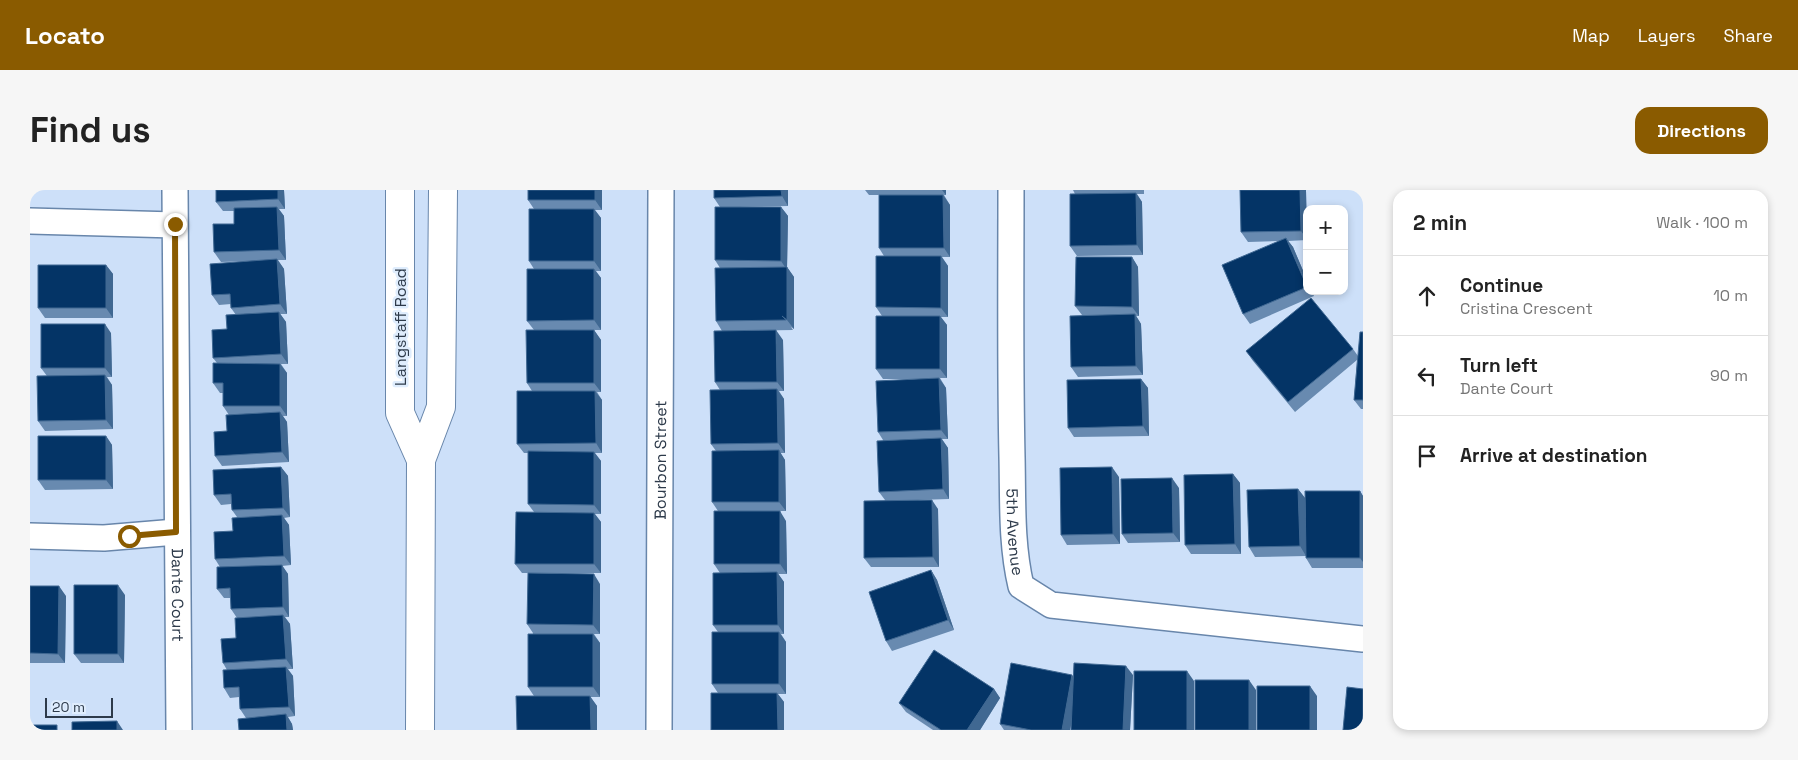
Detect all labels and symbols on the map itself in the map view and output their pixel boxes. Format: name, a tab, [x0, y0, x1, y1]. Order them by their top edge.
route end	[164, 213, 187, 236]
street label: Langstaff Road	[390, 268, 411, 386]
street label: Bourbon Street	[649, 400, 671, 520]
street label: 5th Avenue	[1002, 488, 1029, 577]
route start	[118, 525, 141, 548]
street label: Dante Court	[167, 548, 189, 642]
scale bar	[45, 695, 112, 718]

